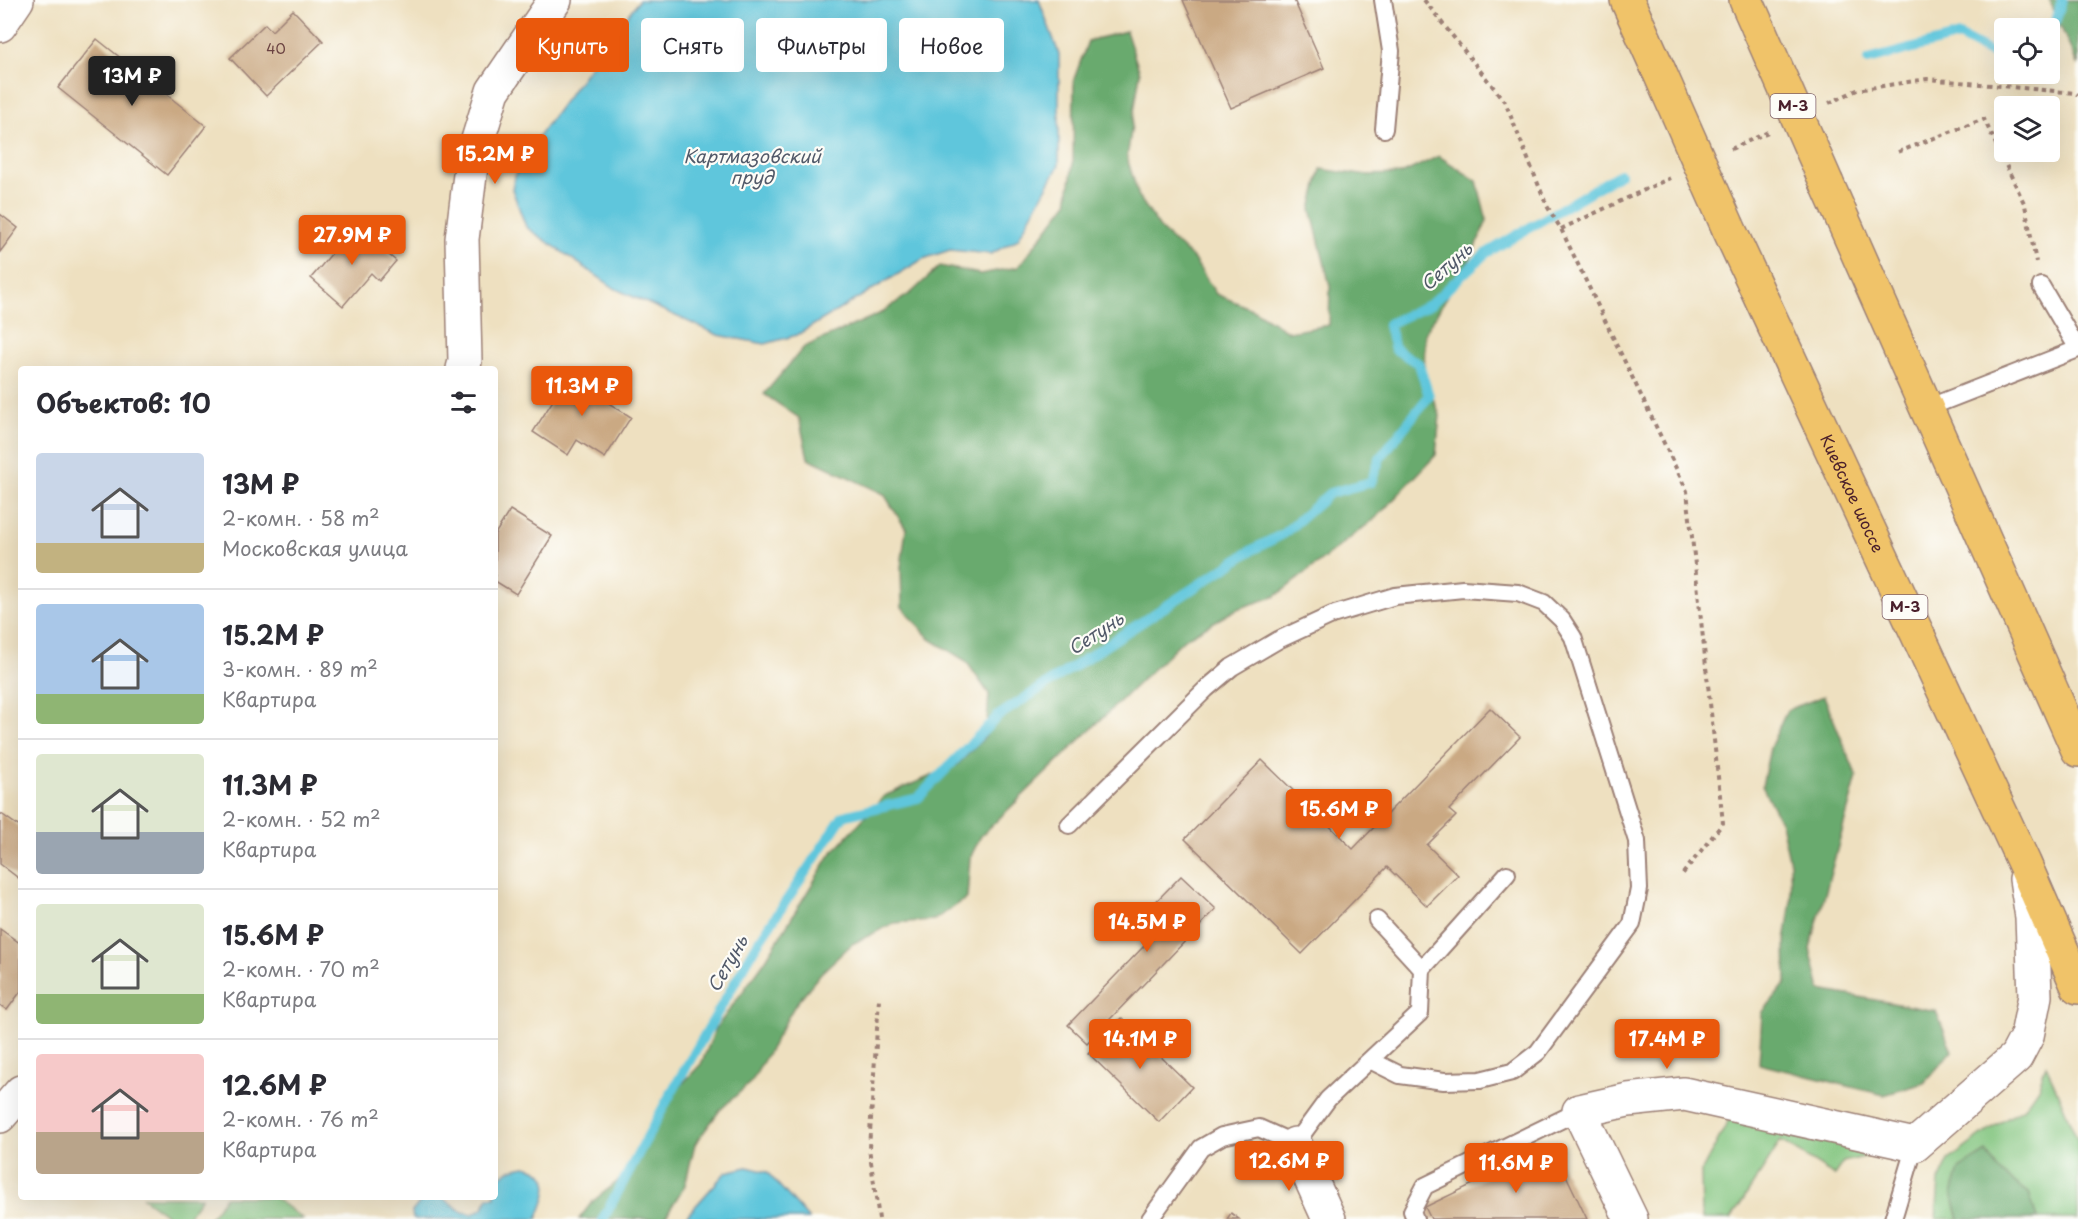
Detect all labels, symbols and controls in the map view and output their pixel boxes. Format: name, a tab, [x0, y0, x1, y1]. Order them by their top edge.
chip: Купить	[516, 18, 629, 72]
chip: Снять	[641, 18, 744, 72]
chip: Фильтры	[756, 18, 887, 72]
chip: Новое	[899, 18, 1004, 72]
map controls	[1994, 18, 2060, 162]
button: locate	[1994, 18, 2060, 84]
house number: 40	[266, 38, 286, 59]
pin: 13M ₽	[90, 56, 174, 107]
text: 13M ₽	[102, 60, 162, 90]
road number: М-3	[1770, 94, 1816, 118]
button: layers	[1994, 96, 2060, 162]
pin: 15.2M ₽	[440, 134, 550, 185]
text: 15.2M ₽	[456, 138, 534, 168]
water label: Картмазовский пруд	[683, 142, 823, 190]
pin: 27.9M ₽	[297, 215, 407, 266]
text: 27.9M ₽	[313, 219, 391, 249]
water label: Сетунь	[1414, 235, 1479, 297]
pin: 11.3M ₽	[527, 366, 637, 417]
text: 11.3M ₽	[545, 370, 619, 400]
text: Объектов: 10	[36, 383, 211, 422]
icon: filters	[447, 386, 480, 419]
street label: Киевское шоссе	[1815, 430, 1891, 556]
text: 13M ₽	[222, 464, 299, 503]
icon: home	[84, 477, 156, 549]
text: 2-комн. · 58 m²	[222, 503, 380, 533]
text: Московская улица	[222, 533, 408, 563]
road number: М-3	[1882, 595, 1928, 619]
water label: Сетунь	[1062, 604, 1129, 661]
text: 15.2M ₽	[222, 615, 324, 654]
icon: home	[84, 628, 156, 700]
text: 3-комн. · 89 m²	[222, 654, 378, 684]
text: Квартира	[222, 684, 316, 714]
text: 11.3M ₽	[222, 765, 317, 804]
icon: home	[84, 778, 156, 850]
pin: 15.6M ₽	[1284, 789, 1394, 840]
text: 15.6M ₽	[1300, 793, 1378, 823]
text: 2-комн. · 52 m²	[222, 804, 381, 834]
text: Квартира	[222, 834, 316, 864]
pin: 14.5M ₽	[1092, 902, 1202, 953]
text: 14.5M ₽	[1108, 906, 1186, 936]
text: 15.6M ₽	[222, 915, 324, 954]
icon: home	[84, 928, 156, 1000]
water label: Сетунь	[700, 929, 754, 997]
text: 2-комн. · 70 m²	[222, 954, 380, 984]
text: Квартира	[222, 984, 316, 1014]
pin: 14.1M ₽	[1085, 1019, 1195, 1070]
pin: 17.4M ₽	[1612, 1019, 1722, 1070]
text: 14.1M ₽	[1103, 1023, 1177, 1053]
text: 17.4M ₽	[1629, 1023, 1705, 1053]
text: 12.6M ₽	[222, 1065, 327, 1104]
icon: home	[84, 1078, 156, 1150]
text: 2-комн. · 76 m²	[222, 1104, 379, 1134]
text: Квартира	[222, 1134, 316, 1164]
pin: 12.6M ₽	[1234, 1141, 1344, 1192]
pin: 11.6M ₽	[1461, 1143, 1571, 1194]
text: 12.6M ₽	[1249, 1145, 1329, 1175]
text: 11.6M ₽	[1479, 1147, 1553, 1177]

